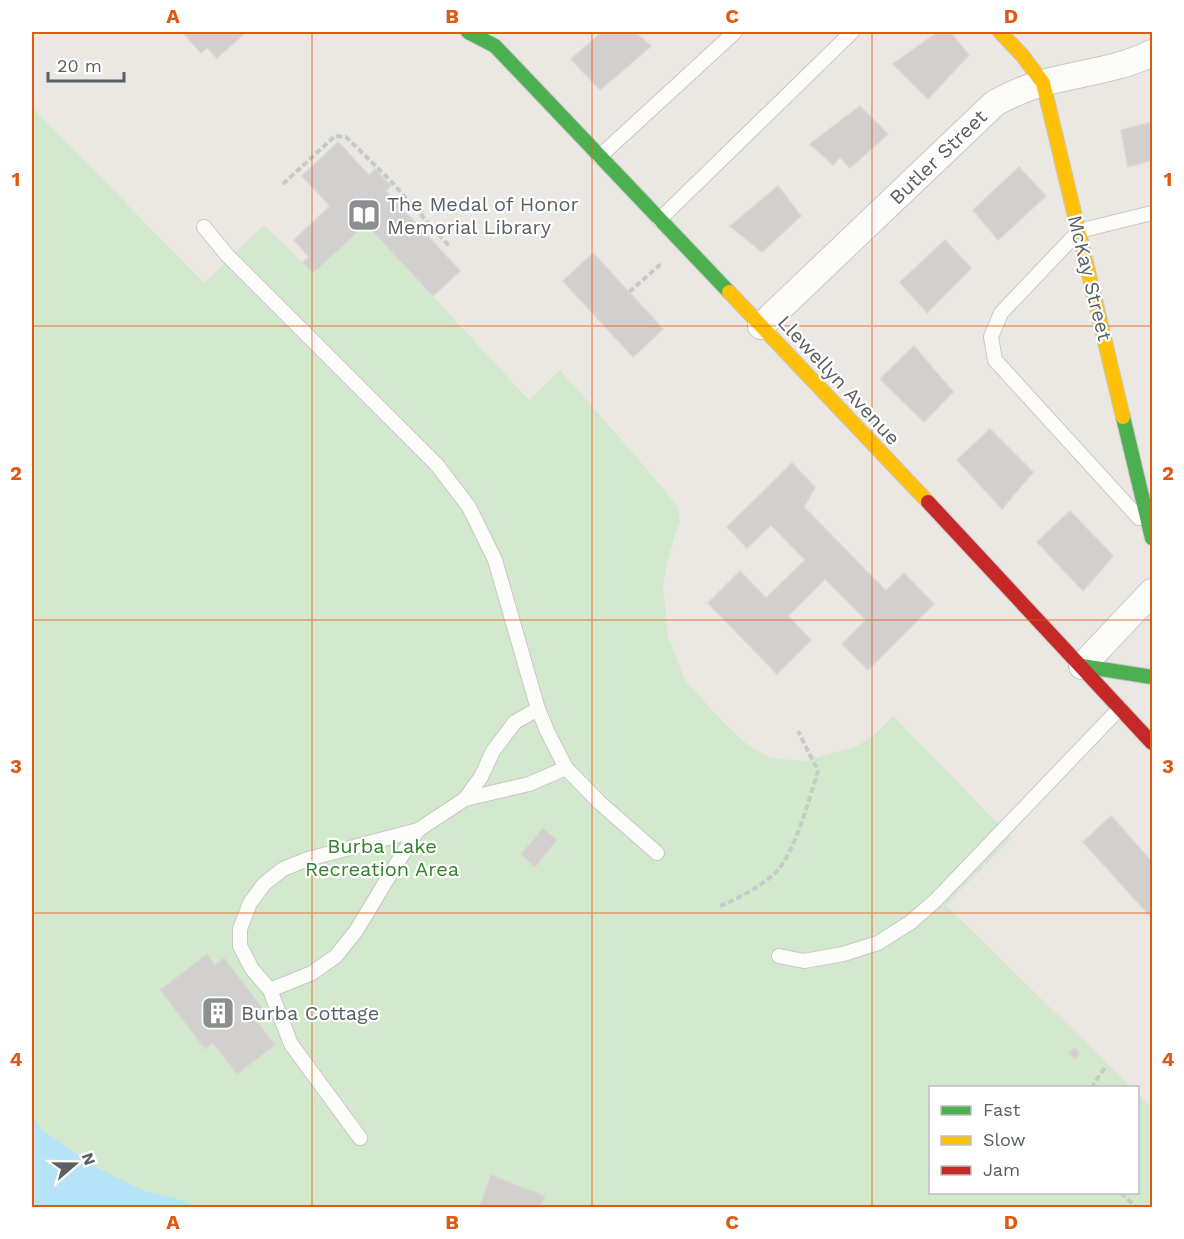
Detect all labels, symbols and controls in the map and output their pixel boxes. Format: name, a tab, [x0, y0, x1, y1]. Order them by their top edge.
text: A	[166, 4, 180, 28]
text: B	[445, 4, 459, 28]
text: C	[725, 4, 739, 28]
text: D	[1004, 4, 1018, 28]
scale bar	[48, 45, 124, 83]
text: 20 m	[57, 55, 102, 76]
street label: Butler Street	[884, 104, 992, 209]
text: 1	[12, 167, 20, 191]
text: 1	[1164, 167, 1172, 191]
place label: The Medal of Honor Memorial Library	[387, 192, 579, 239]
library icon: The Medal of Honor Memorial Library	[346, 197, 382, 233]
street label: McKay Street	[1063, 213, 1117, 344]
street label: Llewellyn Avenue	[773, 310, 905, 450]
text: 2	[10, 461, 22, 485]
text: 2	[1162, 461, 1174, 485]
text: 3	[10, 754, 22, 778]
text: 3	[1162, 754, 1174, 778]
park label: Burba Lake Recreation Area	[305, 834, 459, 881]
building icon: Burba Cottage	[200, 995, 236, 1031]
place label: Burba Cottage	[241, 1001, 379, 1025]
text: 4	[10, 1047, 23, 1071]
text: 4	[1162, 1047, 1175, 1071]
legend	[929, 1086, 1139, 1194]
text: Fast	[983, 1099, 1021, 1120]
text: Slow	[983, 1129, 1026, 1150]
north arrow	[45, 1134, 105, 1194]
text: N	[78, 1150, 100, 1168]
text: Jam	[983, 1159, 1020, 1180]
text: A	[166, 1210, 180, 1234]
text: B	[445, 1210, 459, 1234]
text: C	[725, 1210, 739, 1234]
text: D	[1004, 1210, 1018, 1234]

